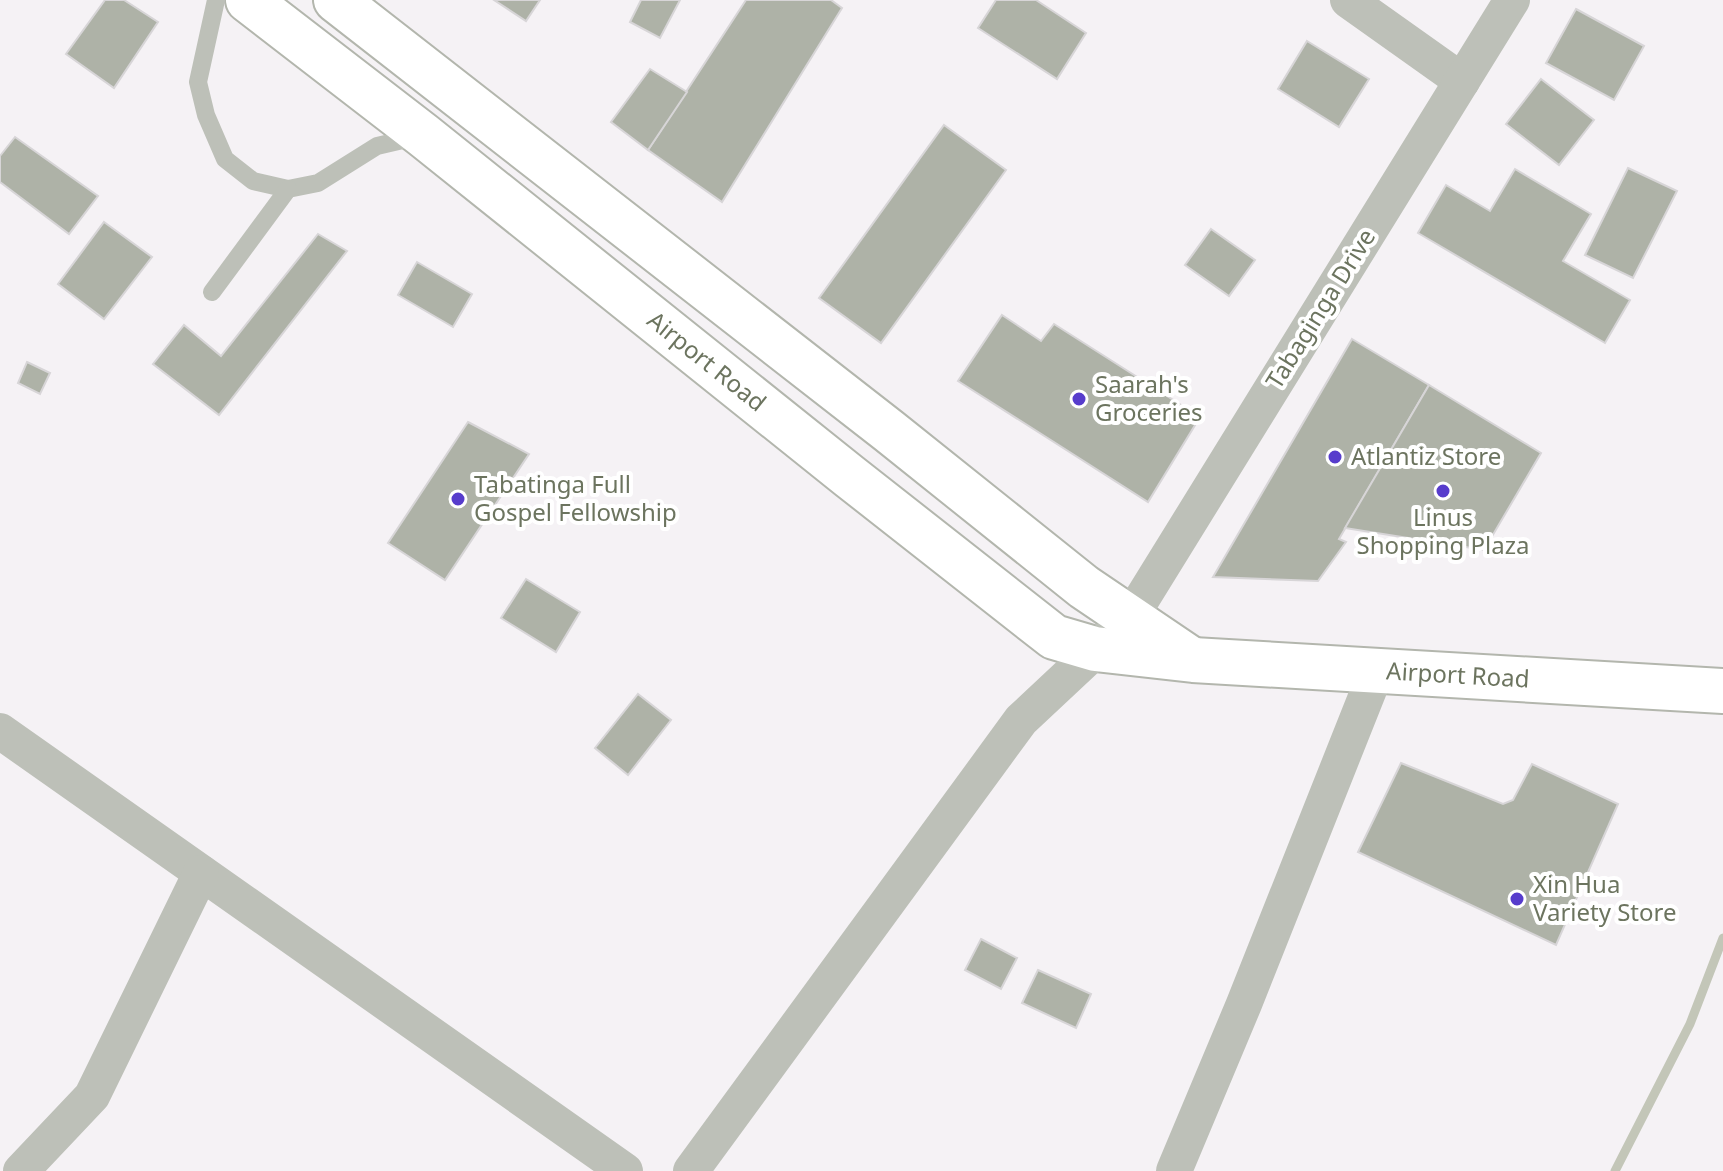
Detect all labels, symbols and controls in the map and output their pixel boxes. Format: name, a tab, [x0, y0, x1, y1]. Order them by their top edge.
street label: Tabaginga Drive	[1257, 222, 1382, 394]
street label: Airport Road	[641, 303, 774, 418]
place label: Saarah's Groceries	[1095, 367, 1203, 428]
marker: Saarah's Groceries	[1070, 390, 1088, 408]
place label: Atlantiz Store	[1351, 439, 1501, 472]
marker: Atlantiz Store	[1326, 448, 1344, 466]
place label: Tabatinga Full Gospel Fellowship	[474, 467, 677, 528]
marker: Linus Shopping Plaza	[1434, 482, 1452, 500]
marker: Tabatinga Full Gospel Fellowship	[449, 490, 467, 508]
place label: Linus Shopping Plaza	[1357, 500, 1530, 561]
street label: Airport Road	[1385, 653, 1530, 695]
place label: Xin Hua Variety Store	[1533, 867, 1677, 928]
marker: Xin Hua Variety Store	[1508, 890, 1526, 908]

